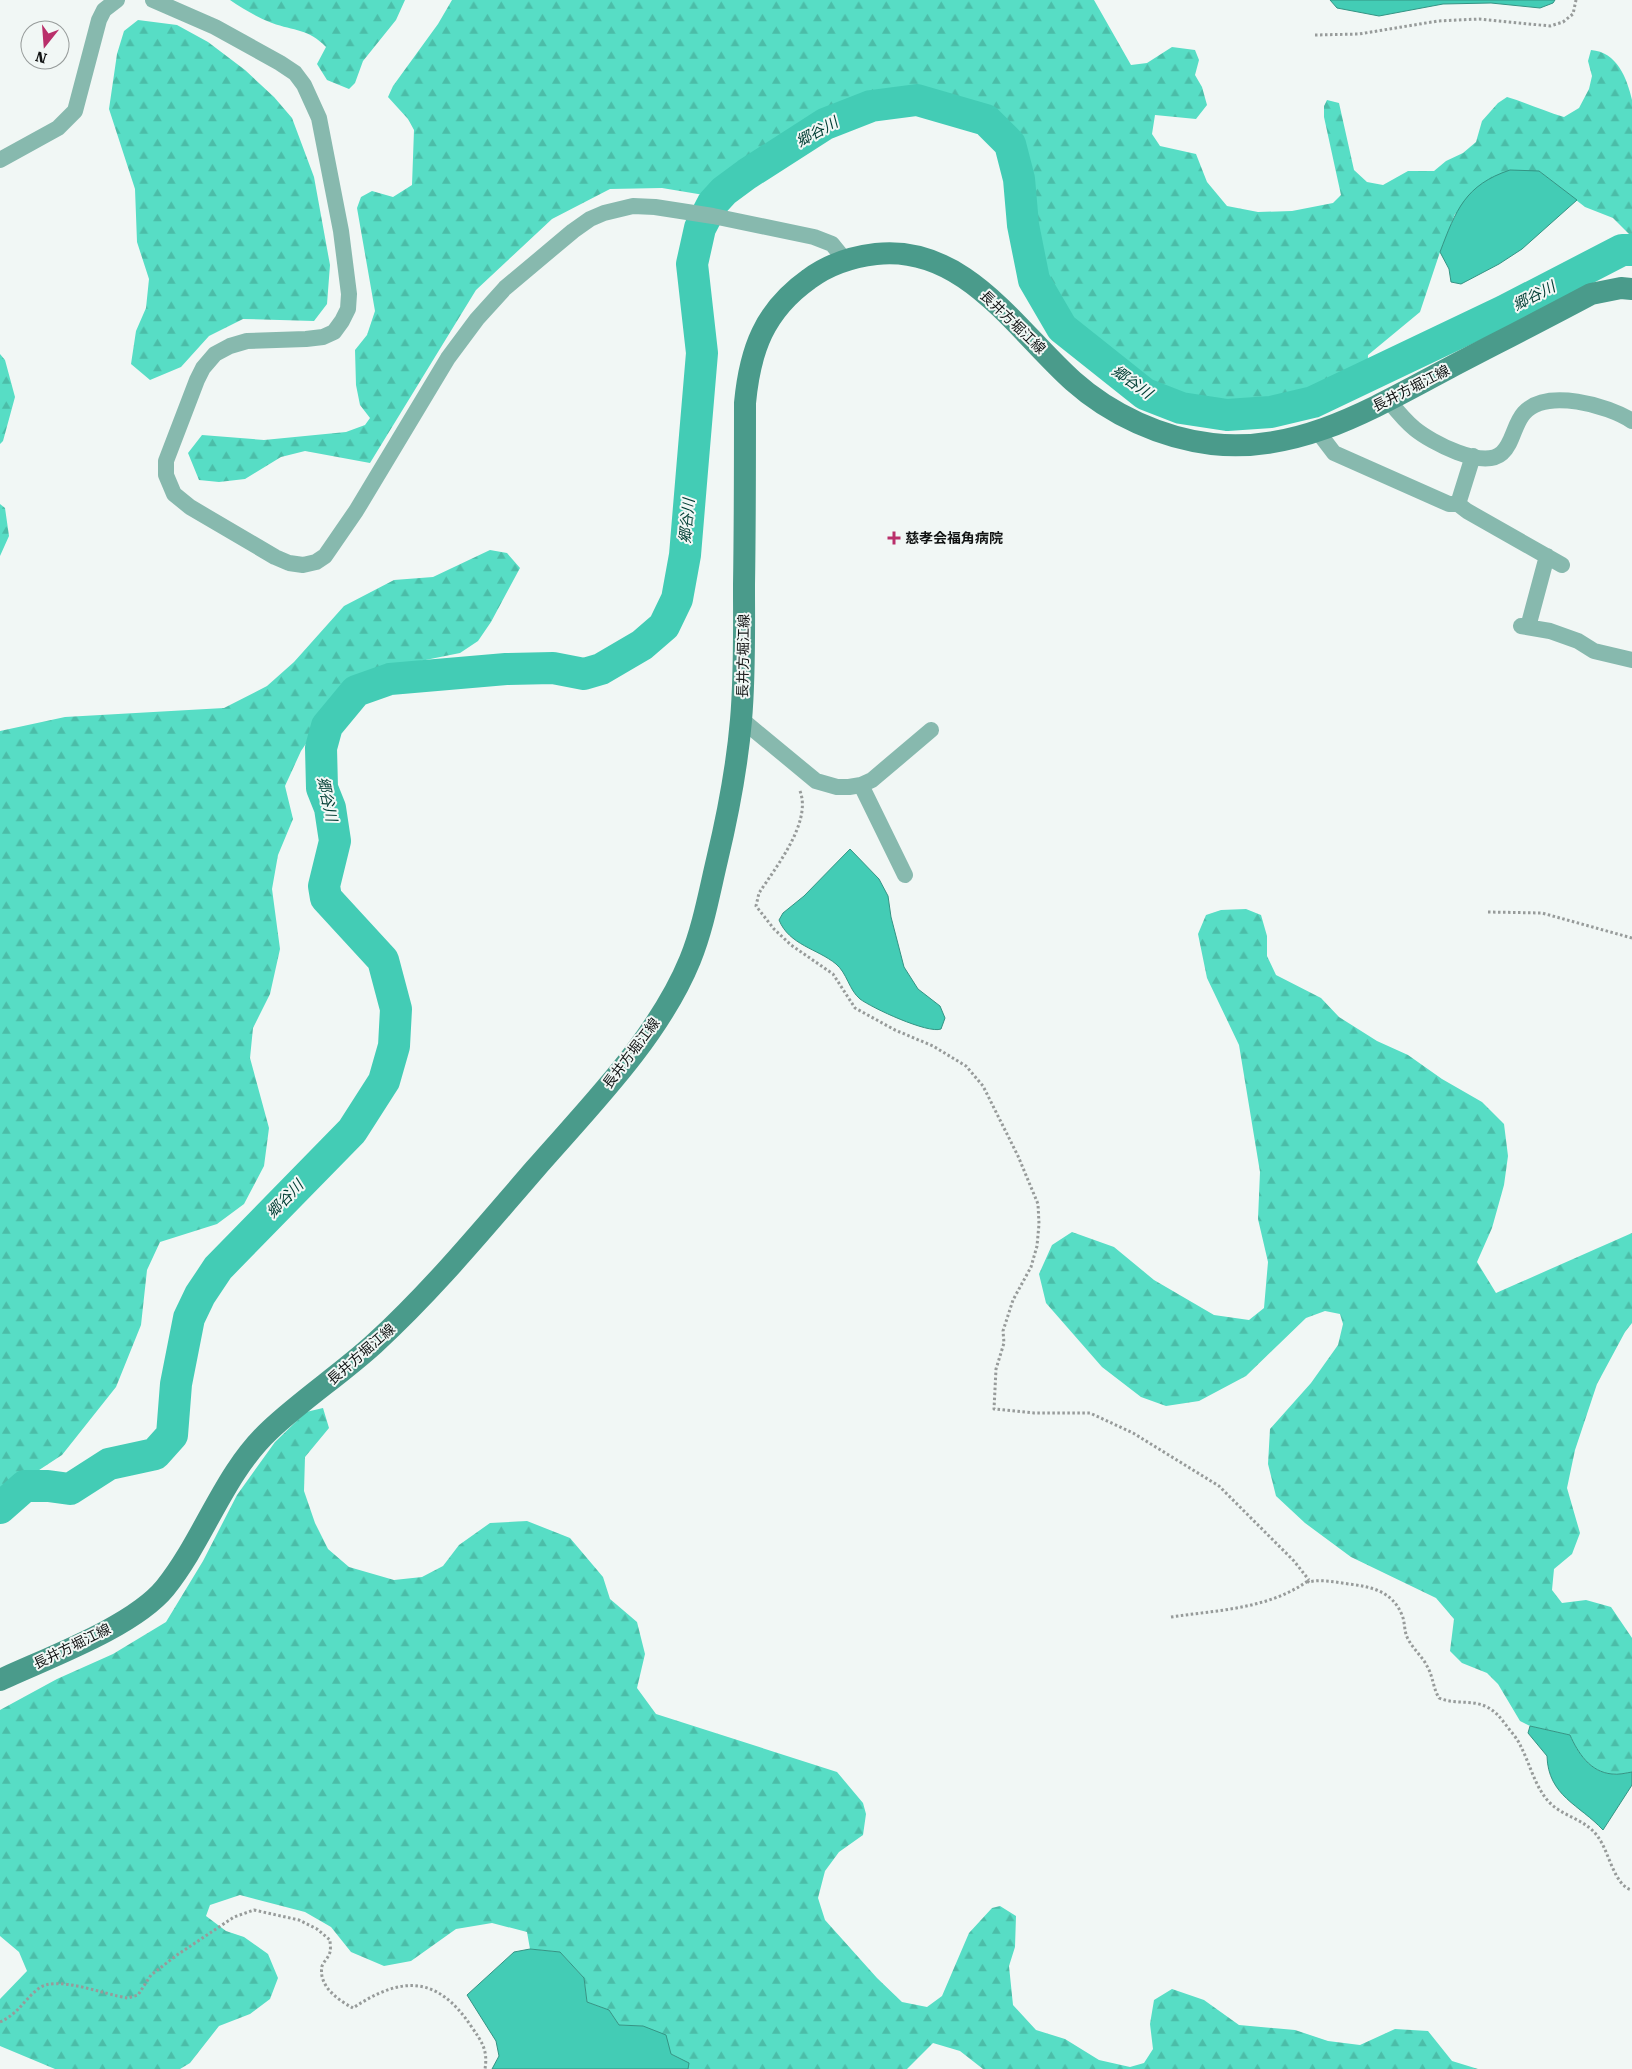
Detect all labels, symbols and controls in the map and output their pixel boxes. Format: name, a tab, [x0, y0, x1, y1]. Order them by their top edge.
north arrow	[20, 20, 70, 70]
text: N	[33, 48, 49, 67]
water label: 郷谷川	[793, 112, 843, 151]
water label: 郷谷川	[1510, 277, 1560, 314]
street label: 長井方堀江線	[977, 287, 1049, 357]
water label: 郷谷川	[1108, 362, 1157, 403]
street label: 長井方堀江線	[1370, 362, 1452, 414]
water label: 郷谷川	[676, 496, 698, 544]
place label: 慈孝会福角病院	[905, 530, 1003, 546]
marker: 慈孝会福角病院	[887, 531, 901, 545]
street label: 長井方堀江線	[734, 614, 752, 698]
water label: 郷谷川	[314, 775, 341, 825]
street label: 長井方堀江線	[599, 1015, 663, 1091]
water label: 郷谷川	[263, 1175, 308, 1221]
street label: 長井方堀江線	[324, 1320, 398, 1388]
street label: 長井方堀江線	[31, 1620, 113, 1672]

